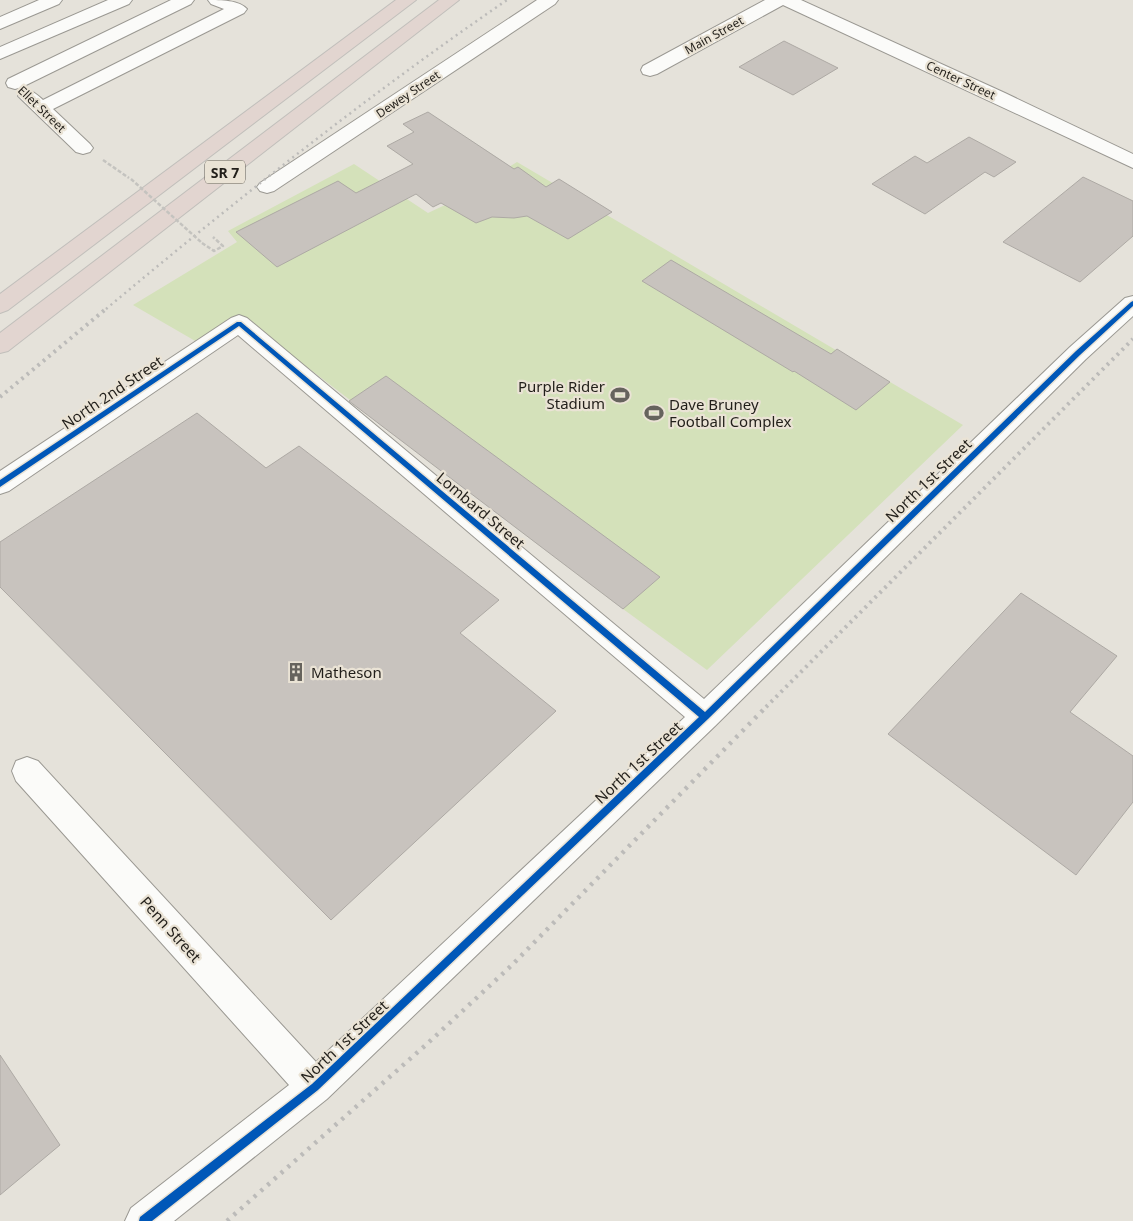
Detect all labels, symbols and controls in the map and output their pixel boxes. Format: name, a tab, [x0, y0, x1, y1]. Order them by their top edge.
street label: Main Street	[682, 12, 747, 58]
street label: Center Street	[924, 57, 999, 104]
street label: Dewey Street	[373, 66, 444, 122]
street label: Ellet Street	[14, 82, 70, 137]
road number: SR 7	[205, 160, 245, 183]
street label: North 2nd Street	[57, 350, 167, 433]
place label: Purple Rider Stadium	[518, 376, 605, 413]
sports icon: Purple Rider Stadium	[609, 384, 631, 406]
place label: Dave Bruney Football Complex	[669, 394, 791, 431]
sports icon: Dave Bruney Football Complex	[643, 402, 665, 424]
street label: North 1st Street	[881, 433, 976, 526]
street label: Lombard Street	[433, 467, 530, 553]
building icon: Matheson	[285, 661, 307, 683]
place label: Matheson	[311, 662, 382, 682]
street label: North 1st Street	[590, 716, 686, 808]
street label: Penn Street	[136, 892, 206, 967]
street label: North 1st Street	[296, 995, 392, 1087]

